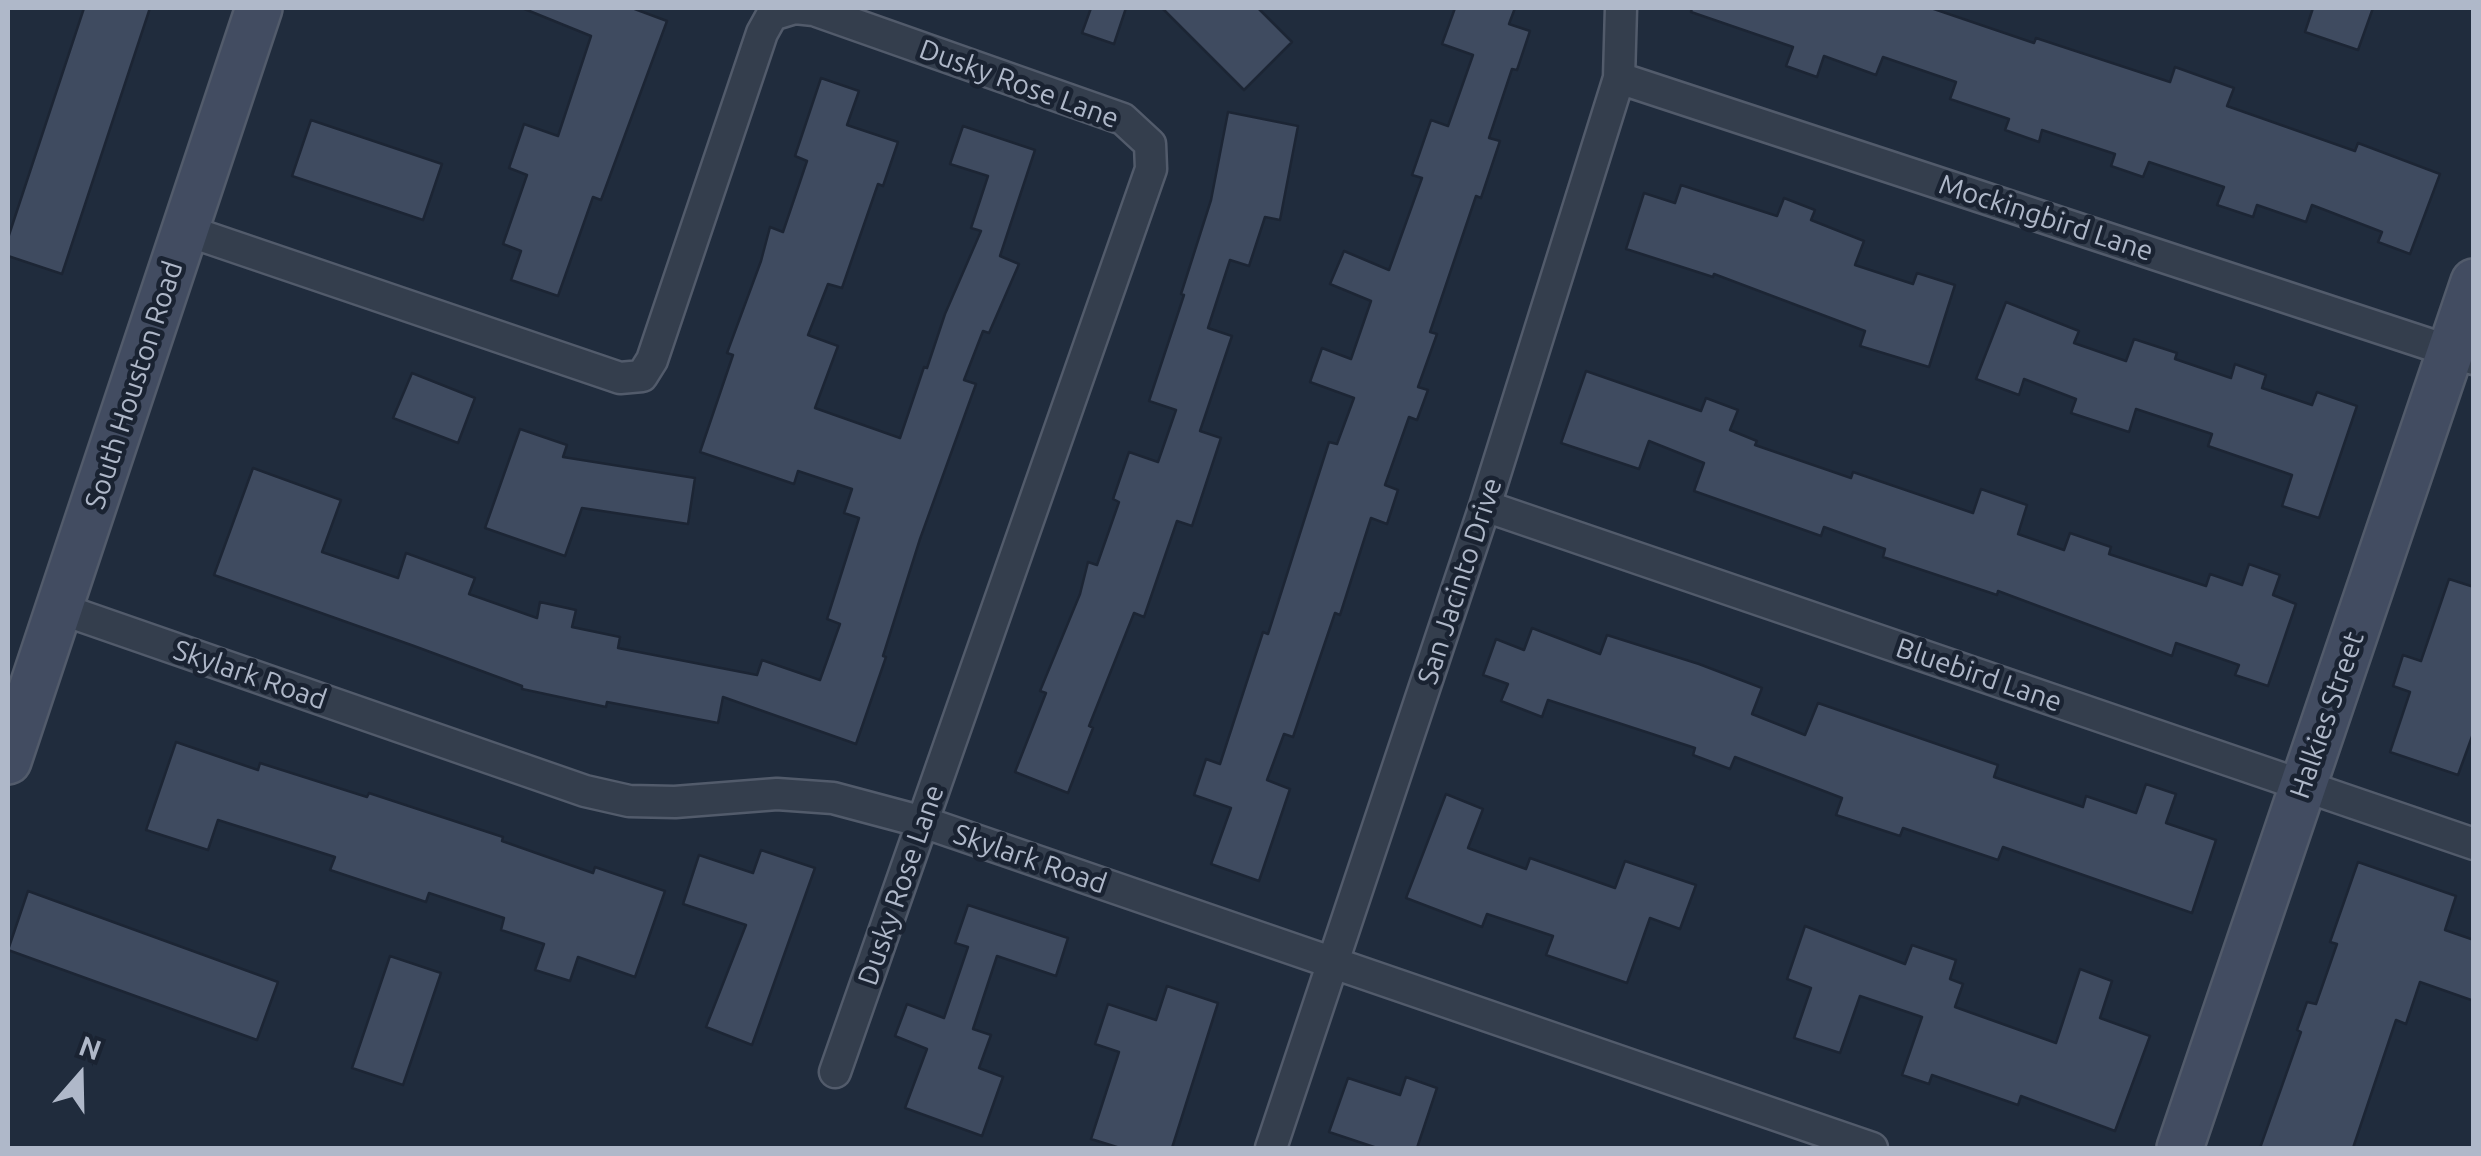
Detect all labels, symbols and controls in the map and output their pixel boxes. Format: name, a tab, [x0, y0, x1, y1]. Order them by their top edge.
street label: Dusky Rose Lane	[915, 32, 1123, 136]
street label: Mockingbird Lane	[1935, 167, 2157, 269]
street label: South Houston Road	[78, 257, 190, 513]
street label: San Jacinto Drive	[1411, 473, 1509, 689]
street label: Halkies Street	[2283, 627, 2371, 803]
street label: Bluebird Lane	[1892, 631, 2066, 719]
street label: Skylark Road	[169, 633, 331, 717]
street label: Dusky Rose Lane	[851, 780, 951, 990]
street label: Skylark Road	[949, 817, 1111, 901]
north arrow	[30, 1026, 130, 1126]
text: N	[75, 1029, 106, 1065]

